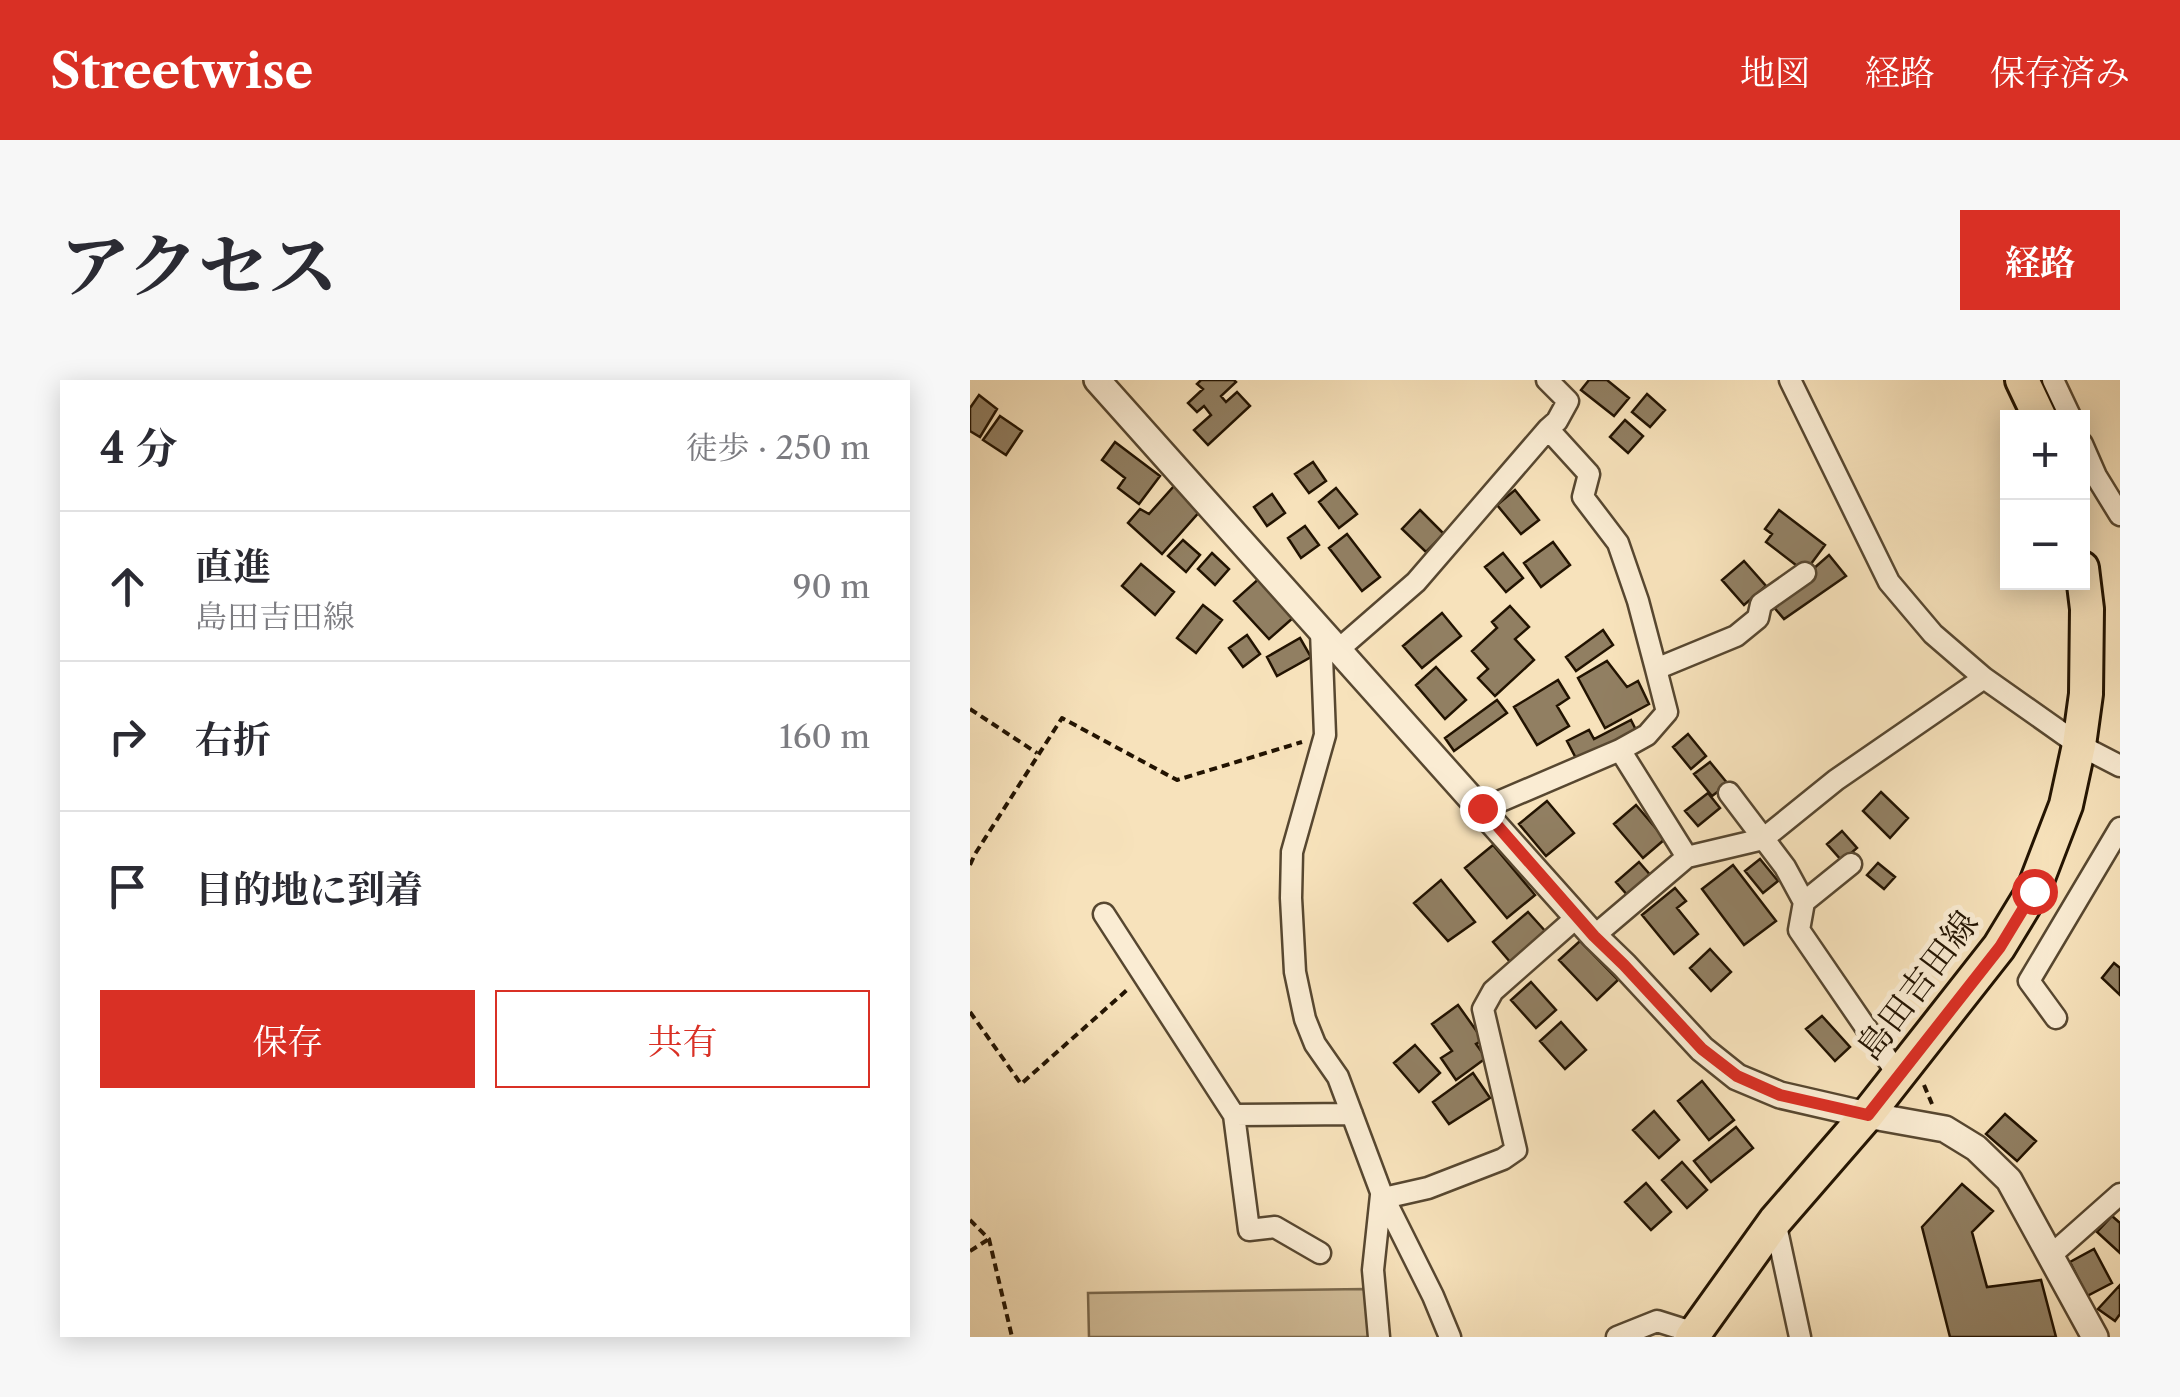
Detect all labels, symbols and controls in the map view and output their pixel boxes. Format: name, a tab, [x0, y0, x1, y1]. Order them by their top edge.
text: Streetwise	[50, 41, 313, 100]
text: 地図	[1740, 51, 1810, 94]
text: 経路	[1865, 51, 1935, 94]
text: 保存済み	[1990, 51, 2130, 94]
button: 経路	[1960, 210, 2120, 310]
text: アクセス	[60, 223, 338, 309]
map controls	[2000, 410, 2090, 590]
button: +	[2000, 410, 2090, 500]
text: 4 分	[100, 422, 177, 474]
text: 徒歩 · 250 m	[686, 428, 870, 467]
button: −	[2000, 500, 2090, 590]
text: 直進	[195, 543, 271, 590]
icon: ahead	[100, 559, 155, 614]
text: 90 m	[793, 567, 870, 606]
text: 島田吉田線	[195, 597, 355, 636]
icon: right	[100, 709, 155, 764]
text: 右折	[195, 716, 271, 763]
text: 160 m	[779, 717, 870, 756]
route end	[1460, 786, 1506, 832]
icon: arrive	[100, 859, 155, 914]
text: 目的地に到着	[195, 866, 423, 913]
route start	[2012, 869, 2058, 915]
street label: 島田吉田線	[1847, 902, 1987, 1068]
button: 保存	[100, 990, 475, 1088]
button: 共有	[495, 990, 870, 1088]

